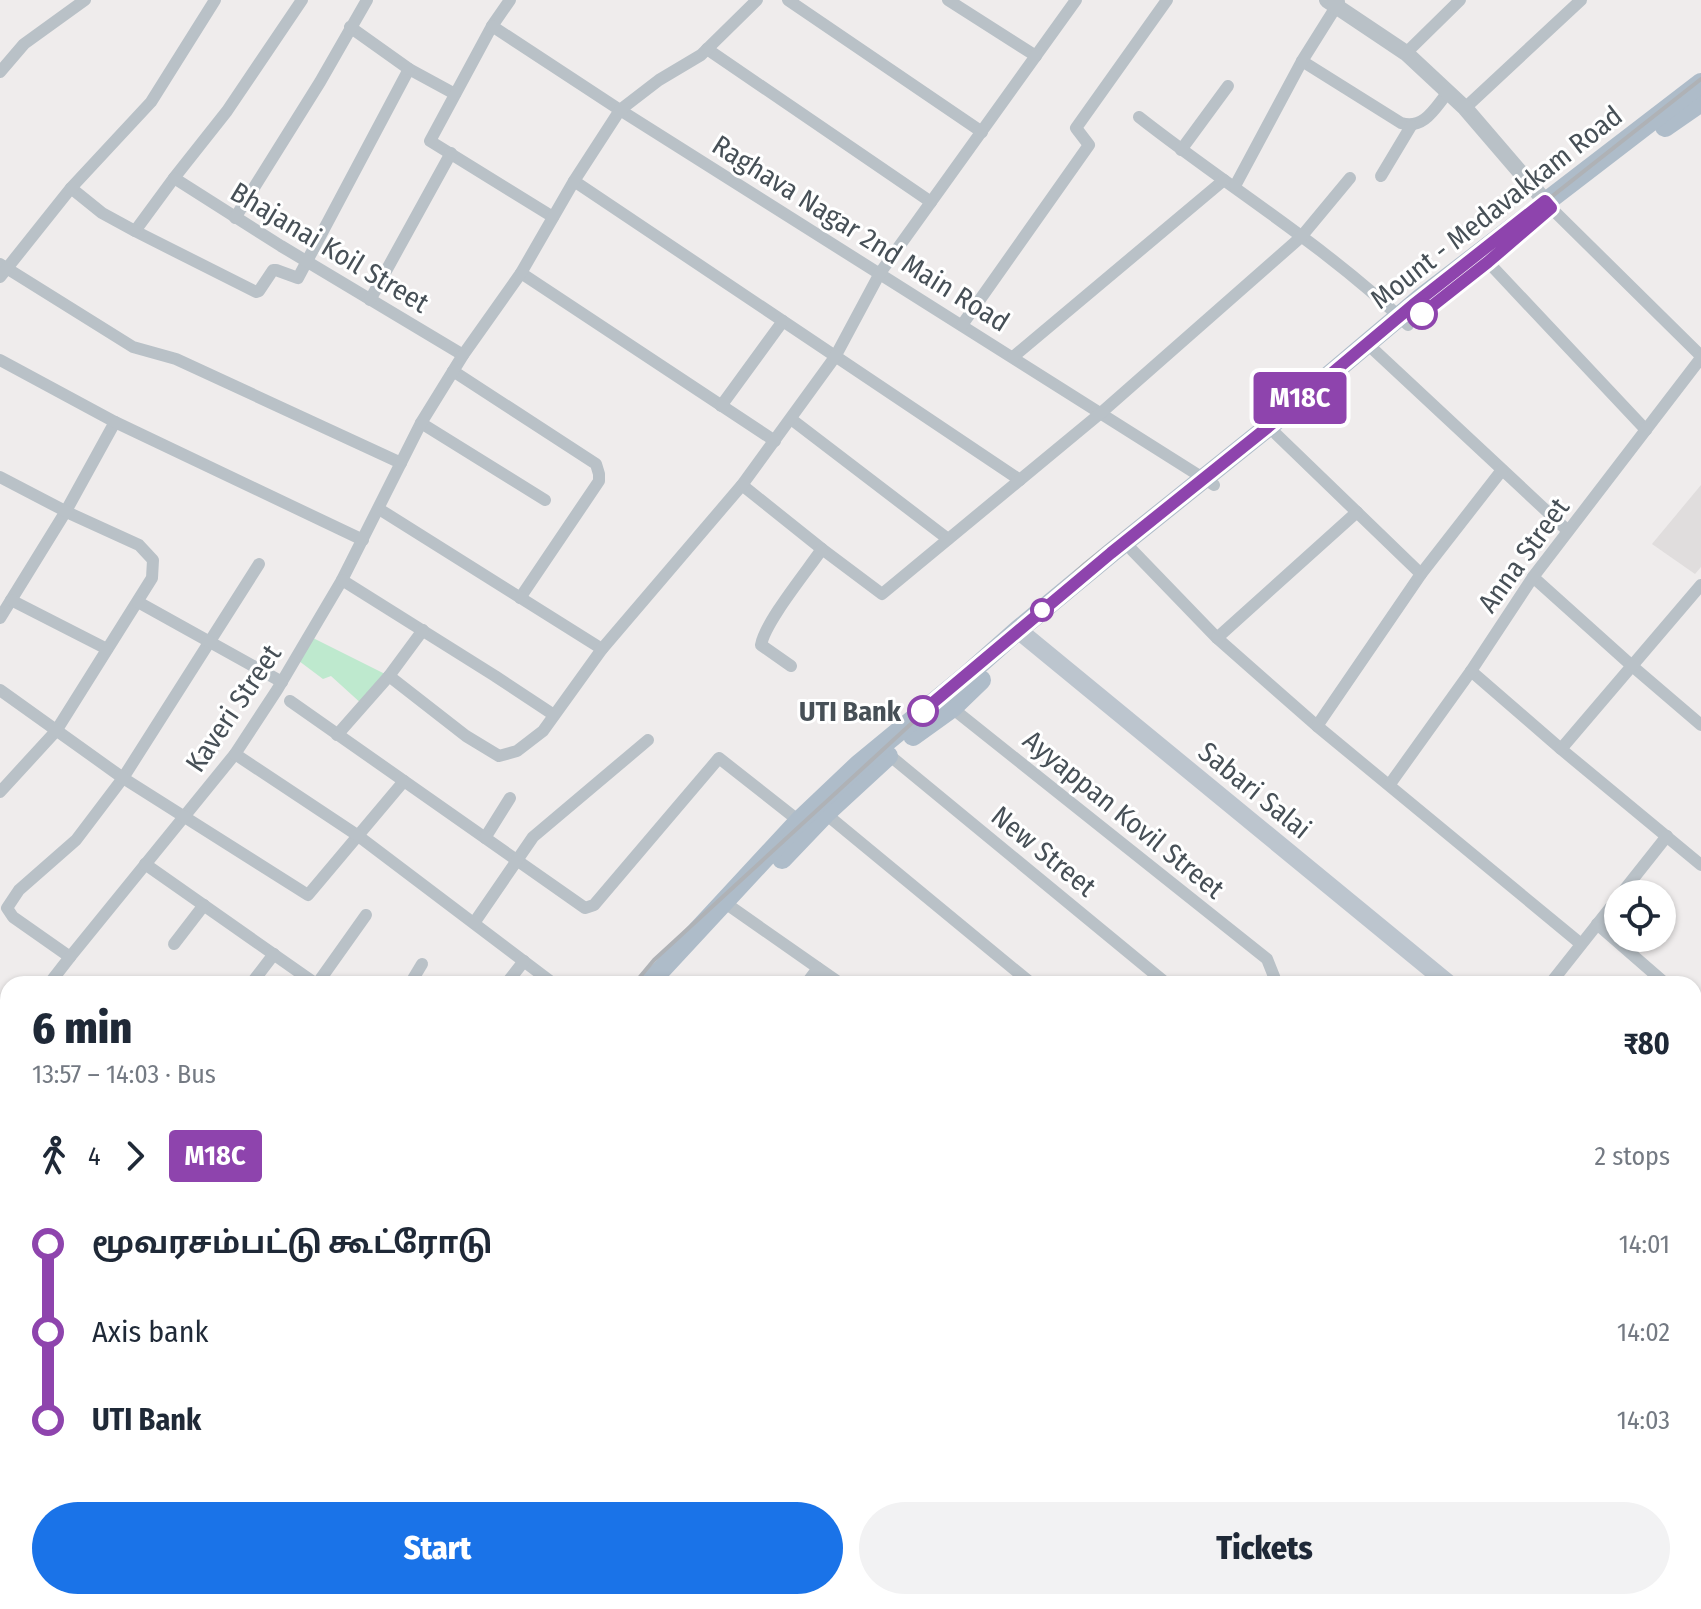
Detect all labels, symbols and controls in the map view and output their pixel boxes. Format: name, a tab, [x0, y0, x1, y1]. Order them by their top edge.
street label: Mount - Medavakkam Road	[1364, 99, 1629, 316]
street label: Raghava Nagar 2nd Main Road	[706, 128, 1015, 339]
street label: Bhajanai Koil Street	[225, 175, 436, 320]
unlabelled marker	[1407, 299, 1437, 329]
line badge: M18C	[1244, 372, 1356, 424]
text: M18C	[1270, 381, 1330, 414]
street label: Anna Street	[1471, 491, 1576, 619]
unlabelled marker	[1031, 599, 1053, 621]
street label: Kaveri Street	[179, 638, 288, 778]
place label: UTI Bank	[799, 695, 902, 728]
marker: UTI Bank	[908, 696, 938, 726]
street label: Ayyappan Kovil Street	[1017, 723, 1231, 906]
street label: Sabari Salai	[1192, 735, 1317, 846]
street label: New Street	[985, 799, 1103, 904]
map controls	[1604, 880, 1676, 952]
button: locate	[1604, 880, 1676, 952]
text: 6 min	[32, 1002, 132, 1055]
text: ₹80	[1623, 1026, 1670, 1062]
text: 13:57 – 14:03 · Bus	[32, 1059, 216, 1090]
icon: walk	[32, 1134, 76, 1178]
icon: forward	[113, 1134, 157, 1178]
text: M18C	[185, 1139, 246, 1172]
text: 4	[88, 1141, 101, 1172]
text: 2 stops	[1595, 1141, 1670, 1172]
text: மூவரசம்பட்டு கூட்ரோடு	[92, 1225, 492, 1261]
text: 14:01	[1619, 1229, 1670, 1260]
text: Axis bank	[92, 1314, 209, 1350]
text: 14:02	[1617, 1317, 1670, 1348]
text: UTI Bank	[92, 1402, 201, 1438]
text: 14:03	[1617, 1405, 1670, 1436]
button: Start	[32, 1502, 843, 1594]
button: Tickets	[859, 1502, 1670, 1594]

